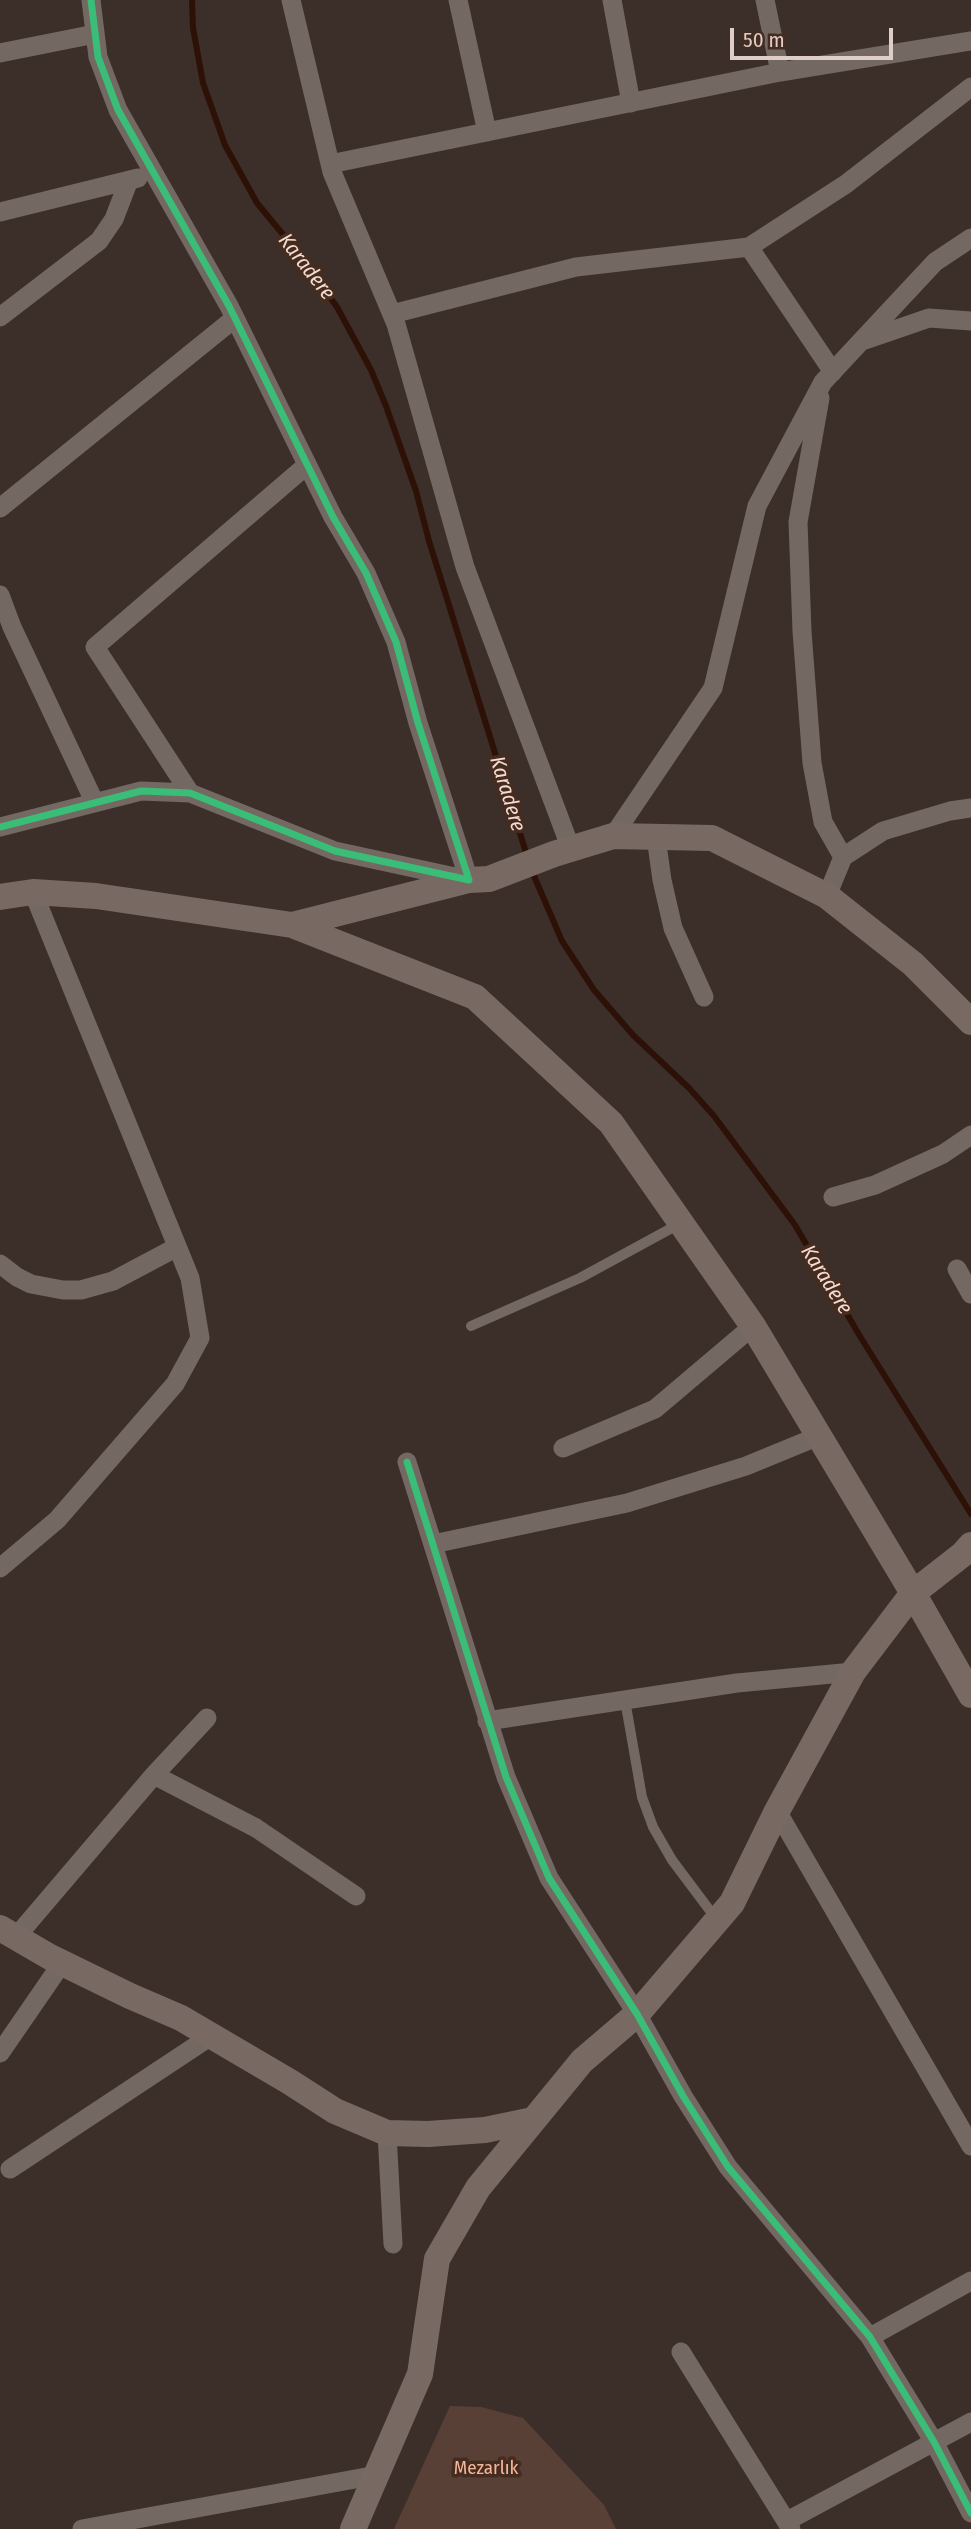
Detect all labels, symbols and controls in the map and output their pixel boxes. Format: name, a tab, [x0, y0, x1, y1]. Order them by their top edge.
scale bar	[733, 14, 896, 58]
text: 50 m	[743, 27, 785, 53]
water label: Karadere	[272, 229, 340, 305]
water label: Karadere	[484, 753, 530, 835]
water label: Karadere	[795, 1241, 857, 1319]
park label: Mezarlık	[454, 2458, 518, 2480]

